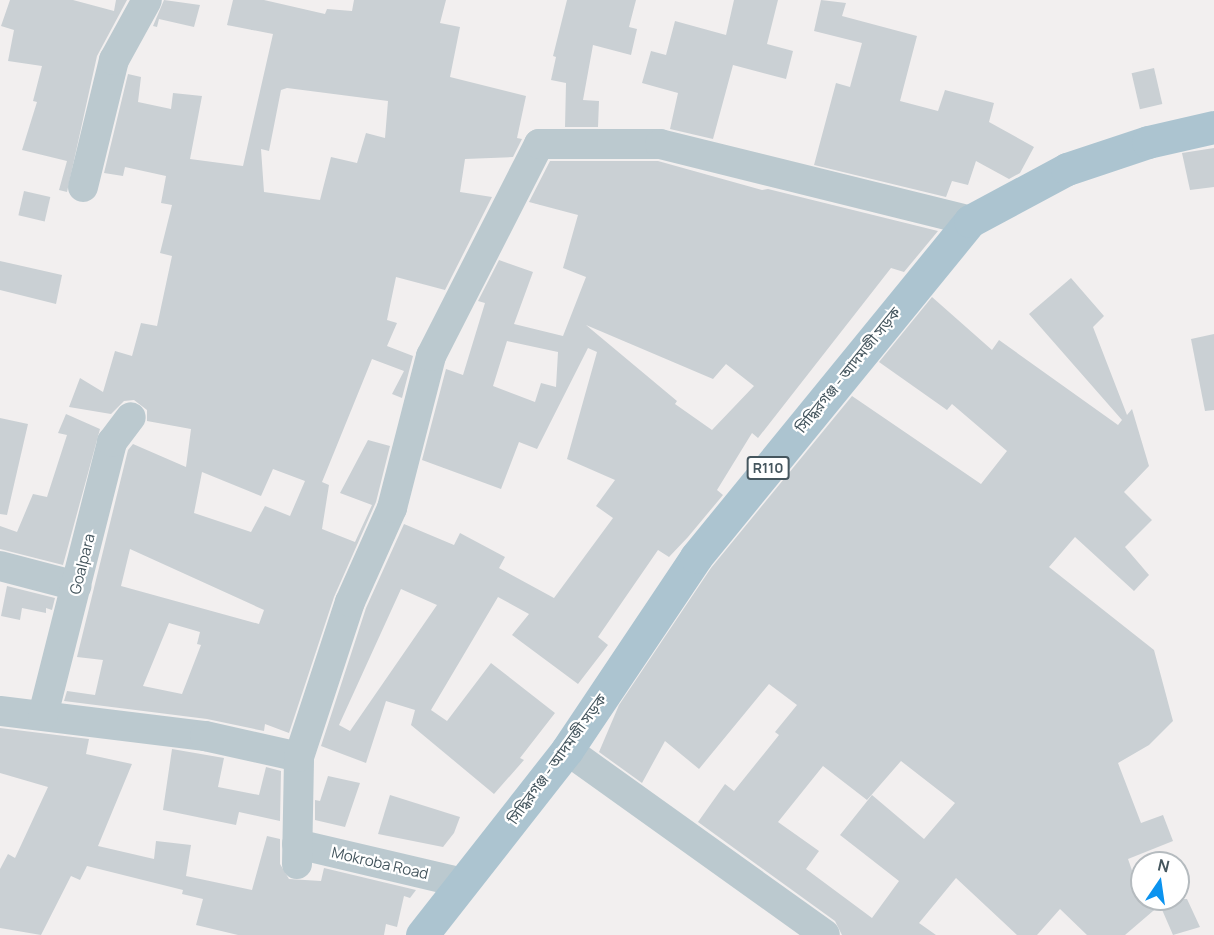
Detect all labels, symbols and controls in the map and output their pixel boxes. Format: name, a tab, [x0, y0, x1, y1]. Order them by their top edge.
street label: সিদ্ধিরগঞ্জ - আদমজী সড়ক	[792, 304, 904, 436]
road number: R110	[746, 457, 790, 479]
street label: Goalpara	[66, 532, 98, 596]
street label: সিদ্ধিরগঞ্জ - আদমজী সড়ক	[504, 690, 610, 828]
street label: Mokroba Road	[330, 843, 430, 883]
north arrow	[1130, 851, 1190, 911]
text: N	[1156, 853, 1172, 877]

